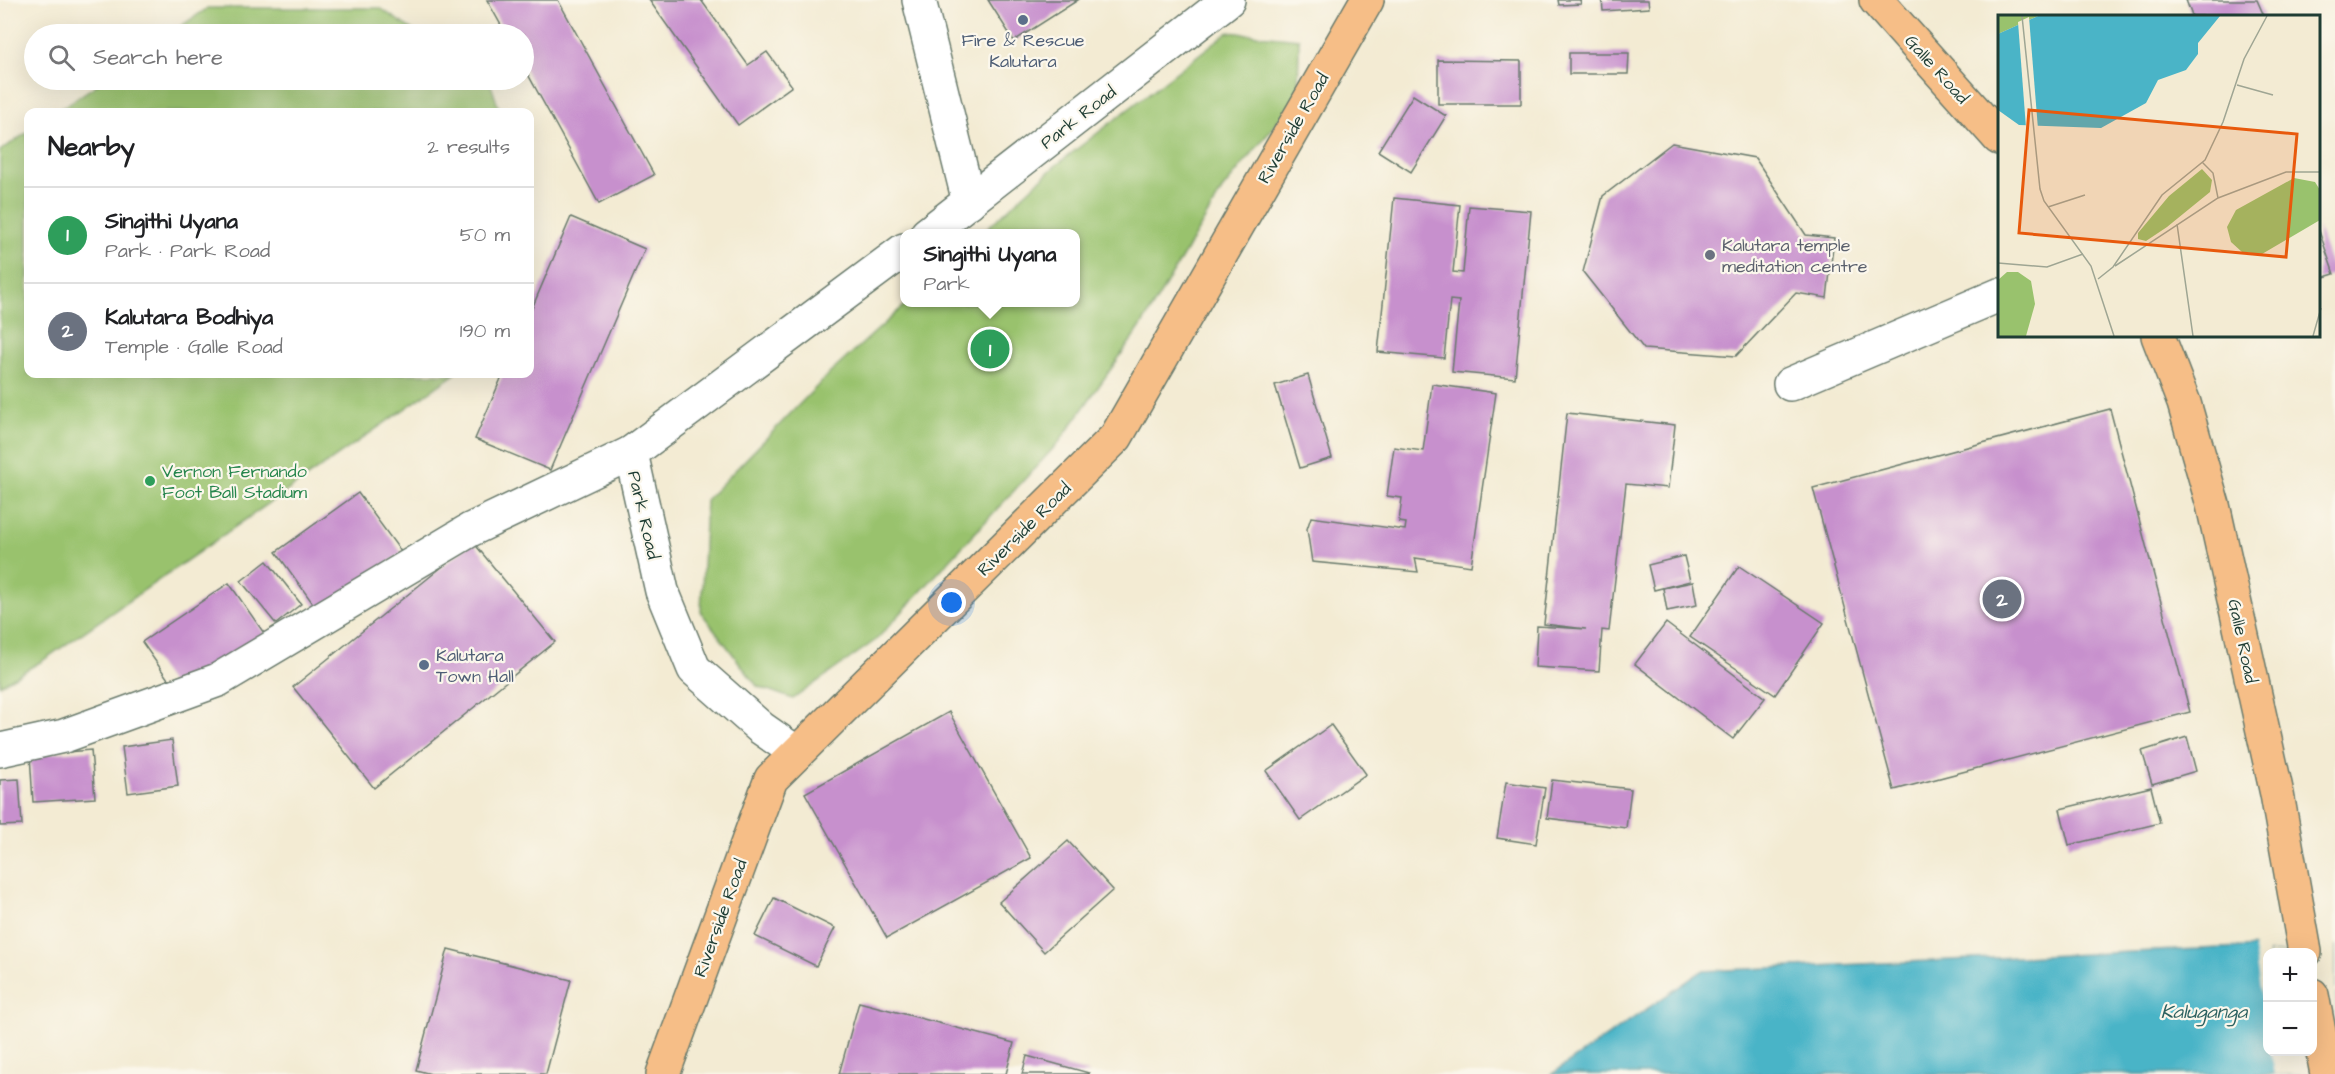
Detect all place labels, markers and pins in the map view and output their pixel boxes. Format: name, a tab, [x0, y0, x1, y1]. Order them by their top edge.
marker: Fire & Rescue Kalutara	[1016, 13, 1030, 27]
place label: Fire & Rescue Kalutara	[961, 28, 1085, 74]
place label: Kalutara temple meditation centre	[1722, 233, 1868, 279]
marker: Kalutara temple meditation centre	[1703, 248, 1717, 262]
pin: 1	[970, 326, 1010, 372]
place label: Vernon Fernando Foot Ball Stadium	[162, 459, 307, 505]
marker: Vernon Fernando Foot Ball Stadium	[143, 474, 157, 488]
pin: 2	[1982, 576, 2022, 622]
place label: Kalutara Town Hall	[436, 643, 514, 689]
marker: Kalutara Town Hall	[417, 658, 431, 672]

